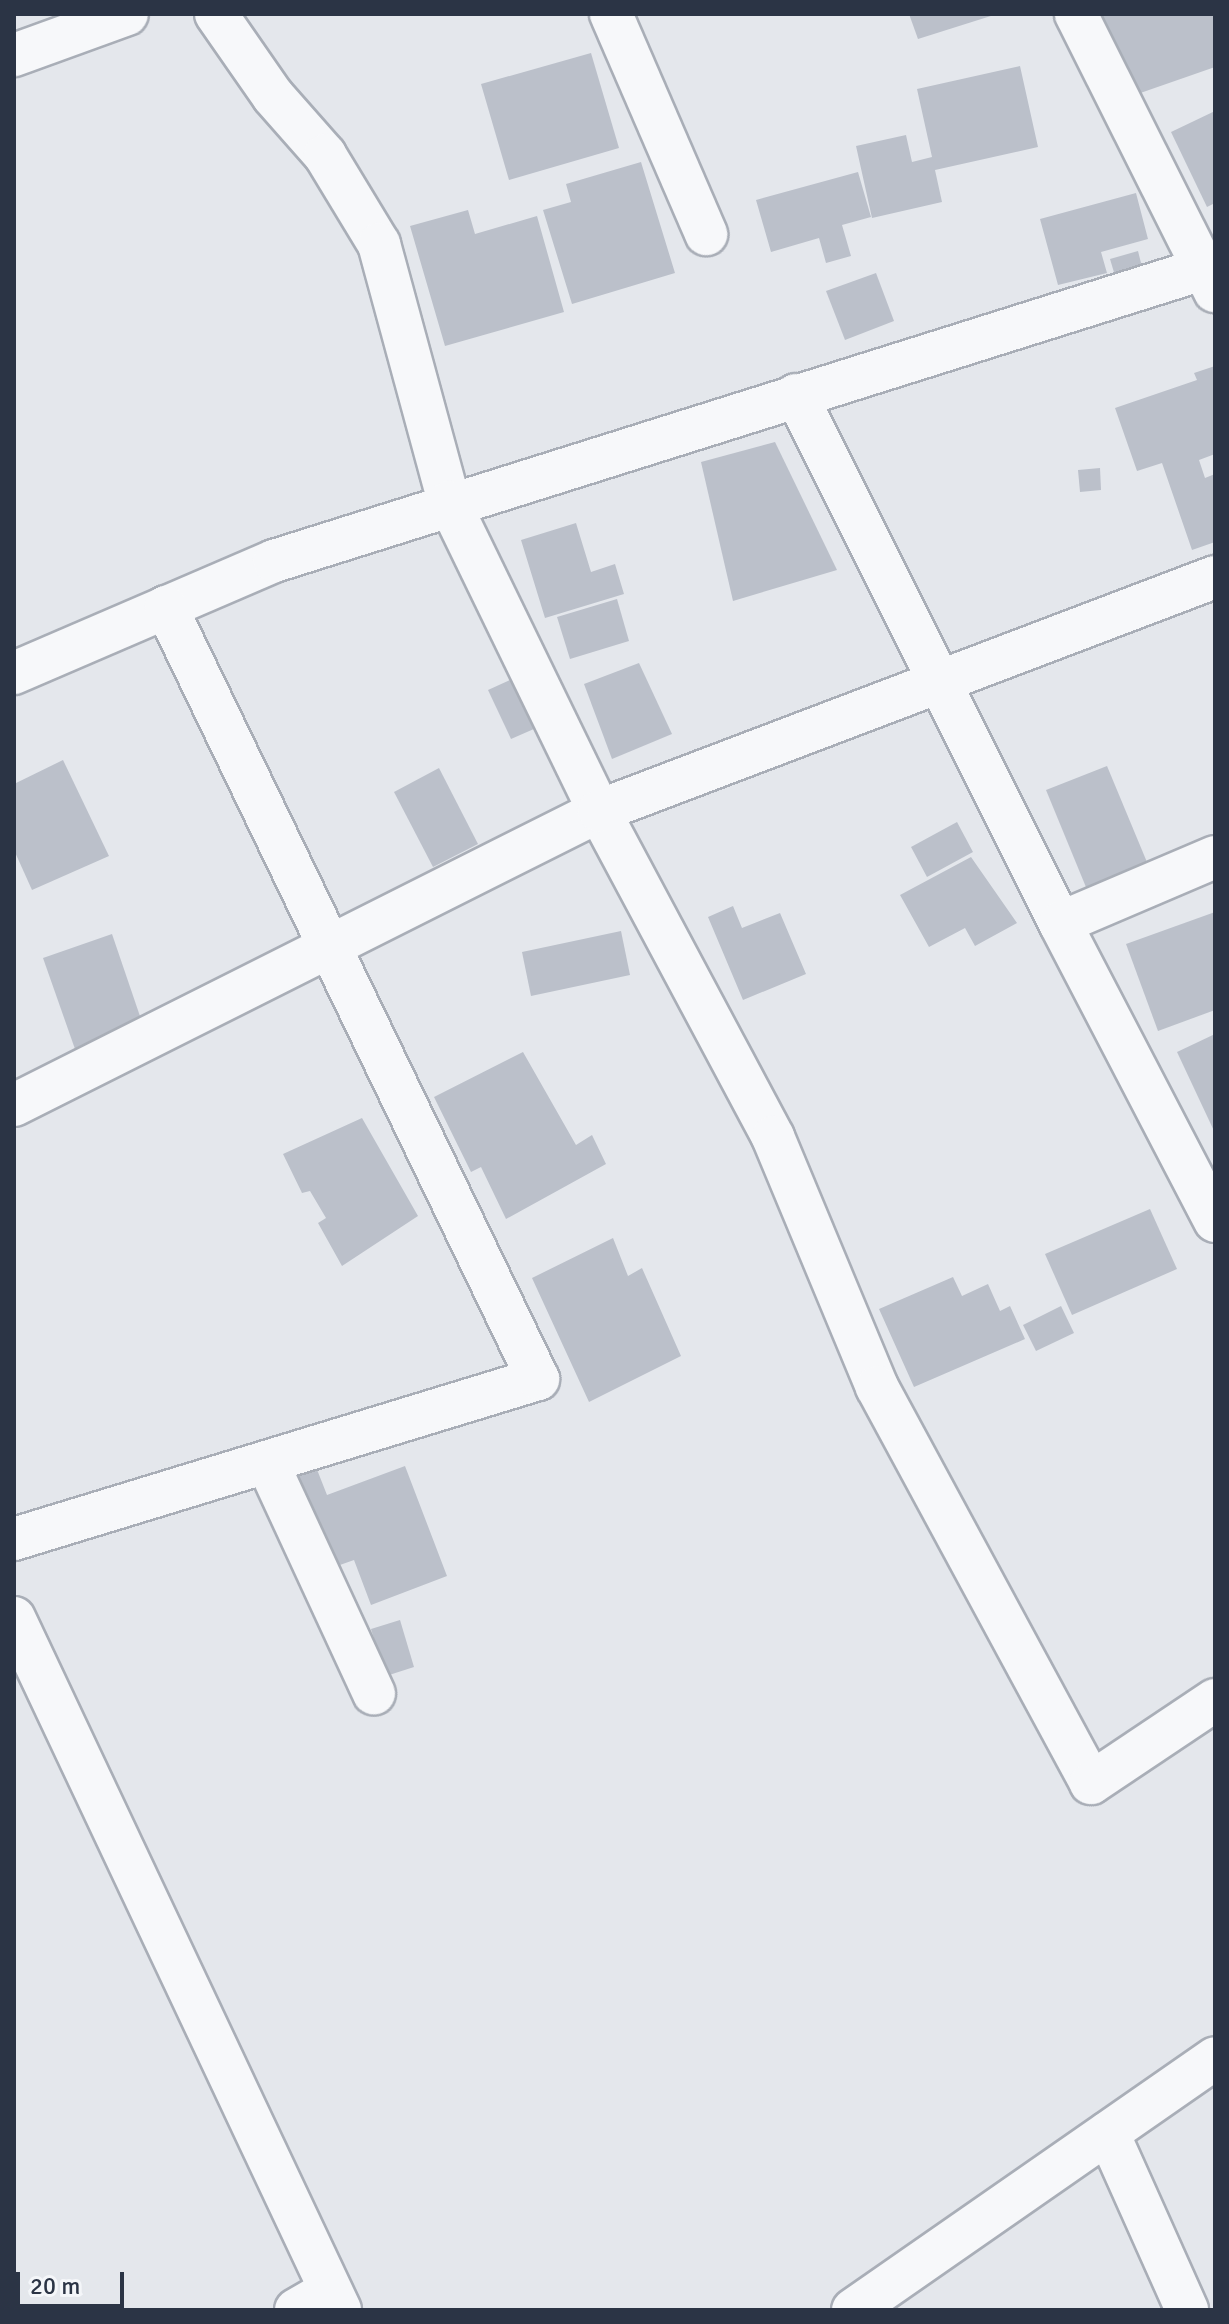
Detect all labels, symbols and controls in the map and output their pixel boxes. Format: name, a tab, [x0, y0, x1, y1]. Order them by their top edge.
scale bar	[20, 2256, 128, 2306]
text: 20 m	[30, 2271, 80, 2301]

